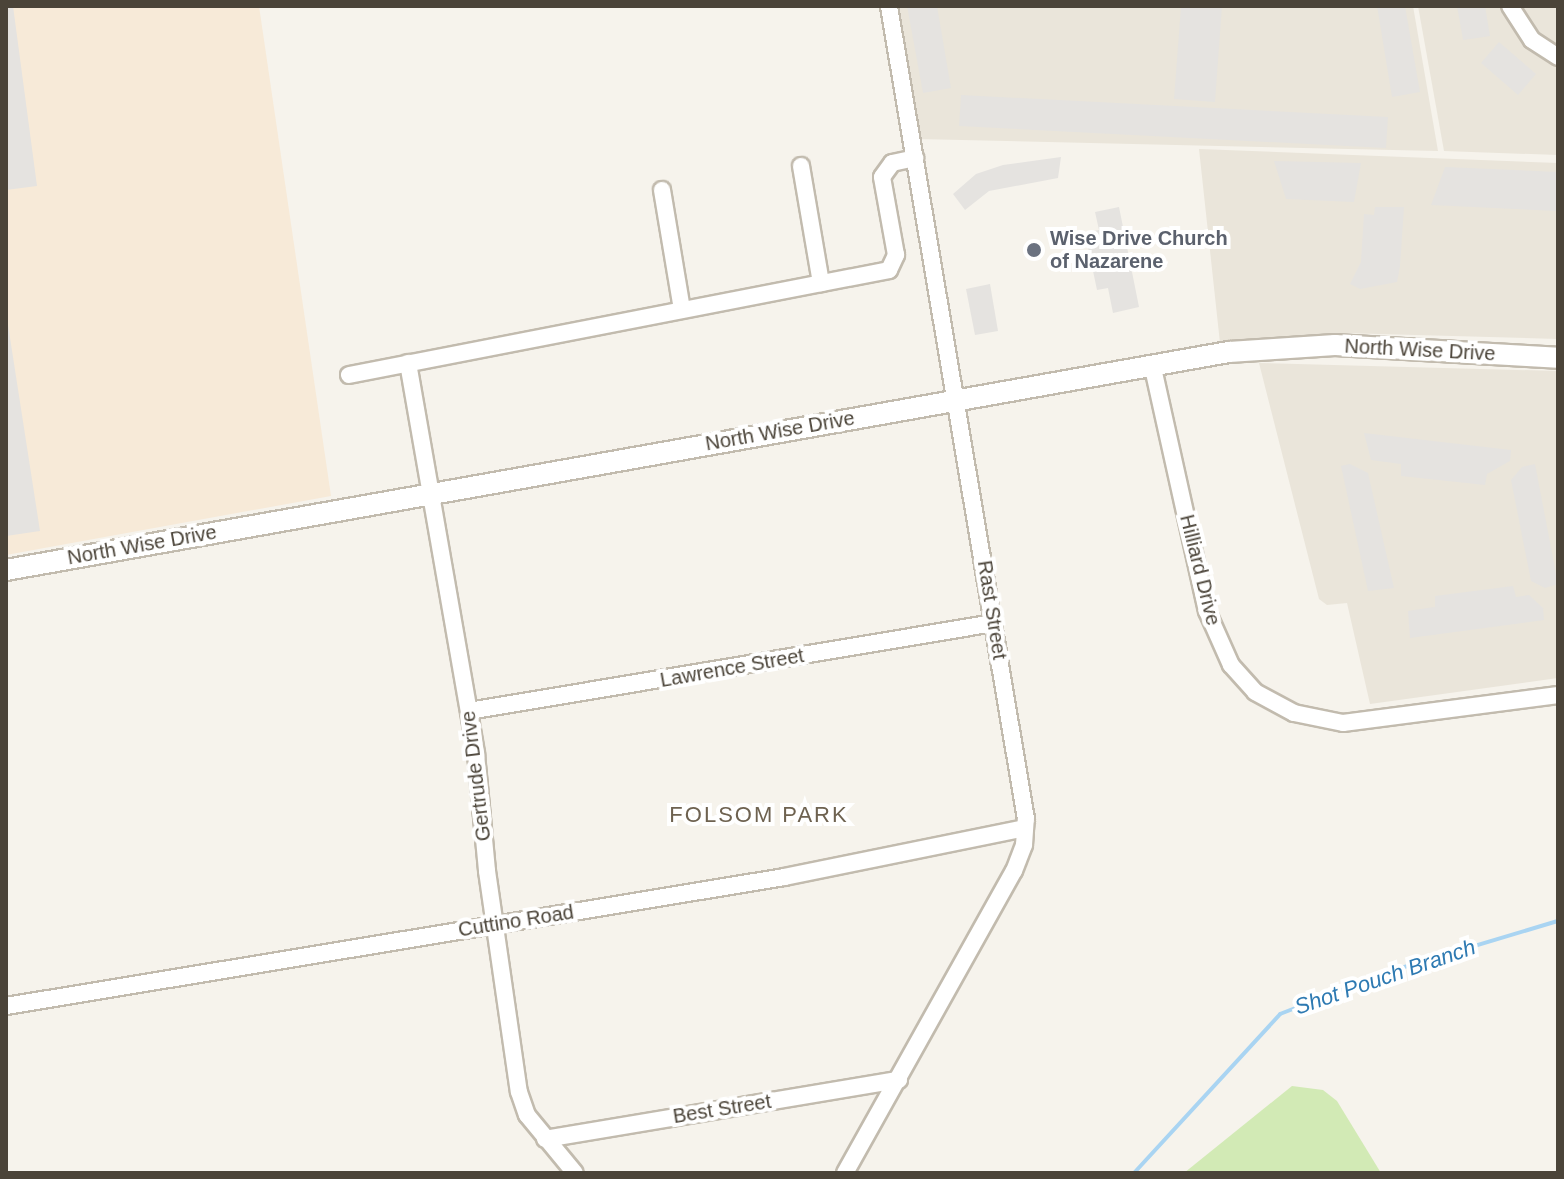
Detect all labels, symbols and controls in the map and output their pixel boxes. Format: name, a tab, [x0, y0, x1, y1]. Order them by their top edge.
place label: Wise Drive Church of Nazarene	[1050, 226, 1228, 273]
marker: Wise Drive Church of Nazarene	[1025, 241, 1043, 259]
street label: North Wise Drive	[1344, 334, 1496, 366]
street label: North Wise Drive	[703, 406, 857, 456]
street label: Hilliard Drive	[1175, 512, 1225, 628]
street label: North Wise Drive	[65, 520, 219, 570]
street label: Rast Street	[972, 559, 1012, 661]
street label: Lawrence Street	[658, 644, 806, 692]
street label: Gertrude Drive	[456, 709, 496, 843]
district label: FOLSOM PARK	[669, 802, 849, 828]
street label: Cuttino Road	[456, 900, 576, 942]
water label: Shot Pouch Branch	[1291, 934, 1479, 1020]
street label: Best Street	[671, 1089, 773, 1129]

